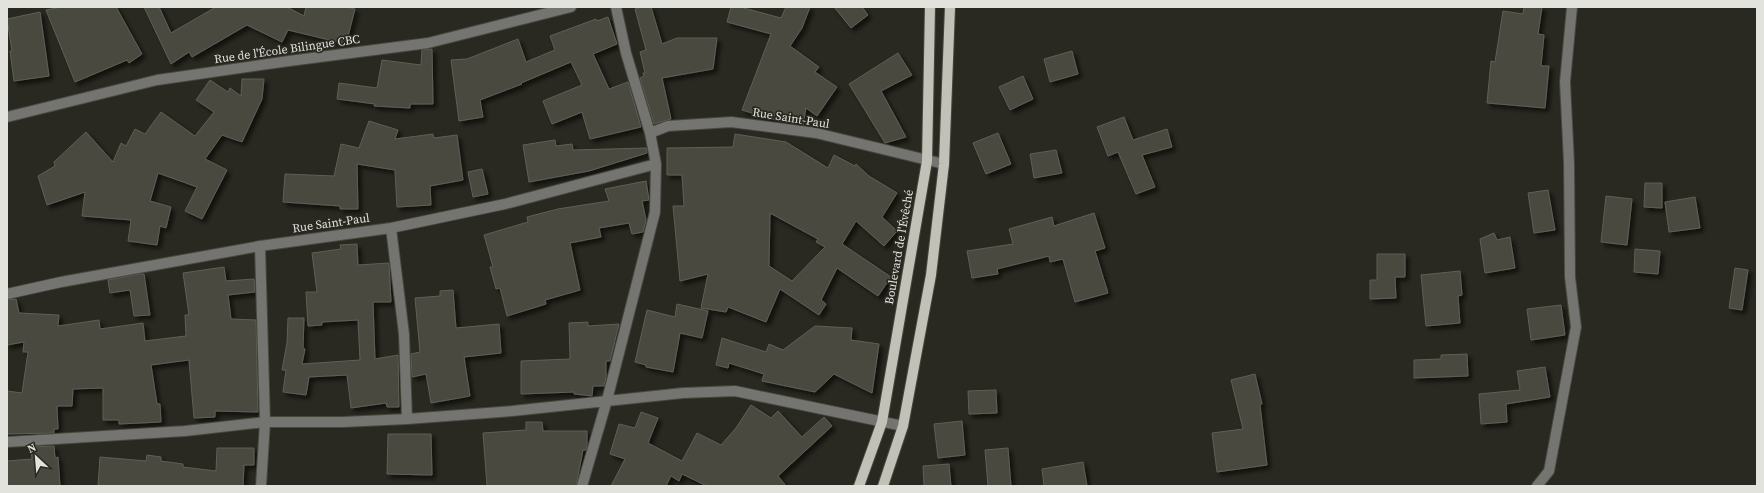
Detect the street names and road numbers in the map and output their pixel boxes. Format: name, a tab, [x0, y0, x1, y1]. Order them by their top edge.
street label: Rue de l'École Bilingue CBC	[213, 31, 361, 67]
street label: Rue Saint-Paul	[751, 104, 831, 132]
street label: Boulevard de l'Évêché	[881, 188, 917, 306]
street label: Rue Saint-Paul	[291, 210, 371, 236]

